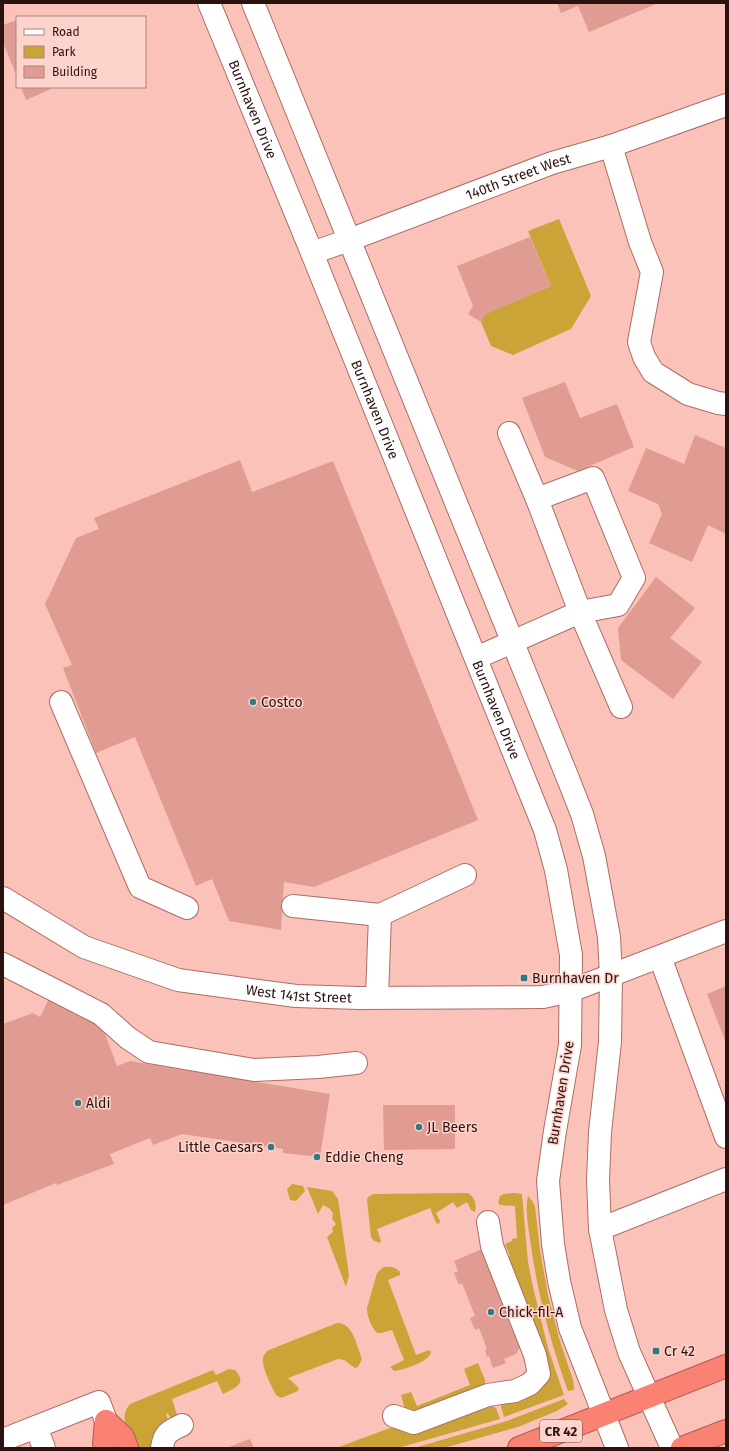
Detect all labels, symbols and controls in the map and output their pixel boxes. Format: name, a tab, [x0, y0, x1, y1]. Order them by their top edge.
legend	[16, 16, 146, 88]
text: Road	[52, 25, 80, 39]
text: Park	[52, 45, 76, 59]
street label: Burnhaven Drive	[225, 57, 281, 161]
text: Building	[52, 65, 98, 79]
street label: 140th Street West	[463, 149, 574, 203]
street label: Burnhaven Drive	[348, 357, 403, 461]
street label: Burnhaven Drive	[469, 658, 524, 762]
place label: Costco	[261, 694, 303, 711]
marker: Costco	[248, 697, 258, 707]
place label: Burnhaven Dr	[532, 970, 619, 987]
marker: Burnhaven Dr	[519, 973, 529, 983]
street label: West 141st Street	[245, 981, 353, 1006]
street label: Burnhaven Drive	[544, 1040, 578, 1146]
place label: Aldi	[86, 1095, 110, 1112]
marker: Aldi	[73, 1098, 83, 1108]
place label: JL Beers	[427, 1119, 478, 1136]
marker: JL Beers	[414, 1122, 424, 1132]
place label: Little Caesars	[178, 1139, 263, 1156]
marker: Little Caesars	[266, 1142, 276, 1152]
place label: Eddie Cheng	[325, 1149, 404, 1166]
marker: Eddie Cheng	[312, 1152, 322, 1162]
place label: Chick-fil-A	[499, 1304, 563, 1321]
marker: Chick-fil-A	[486, 1307, 496, 1317]
place label: Cr 42	[664, 1343, 695, 1360]
marker: Cr 42	[651, 1346, 661, 1356]
road number: CR 42	[540, 1420, 582, 1442]

